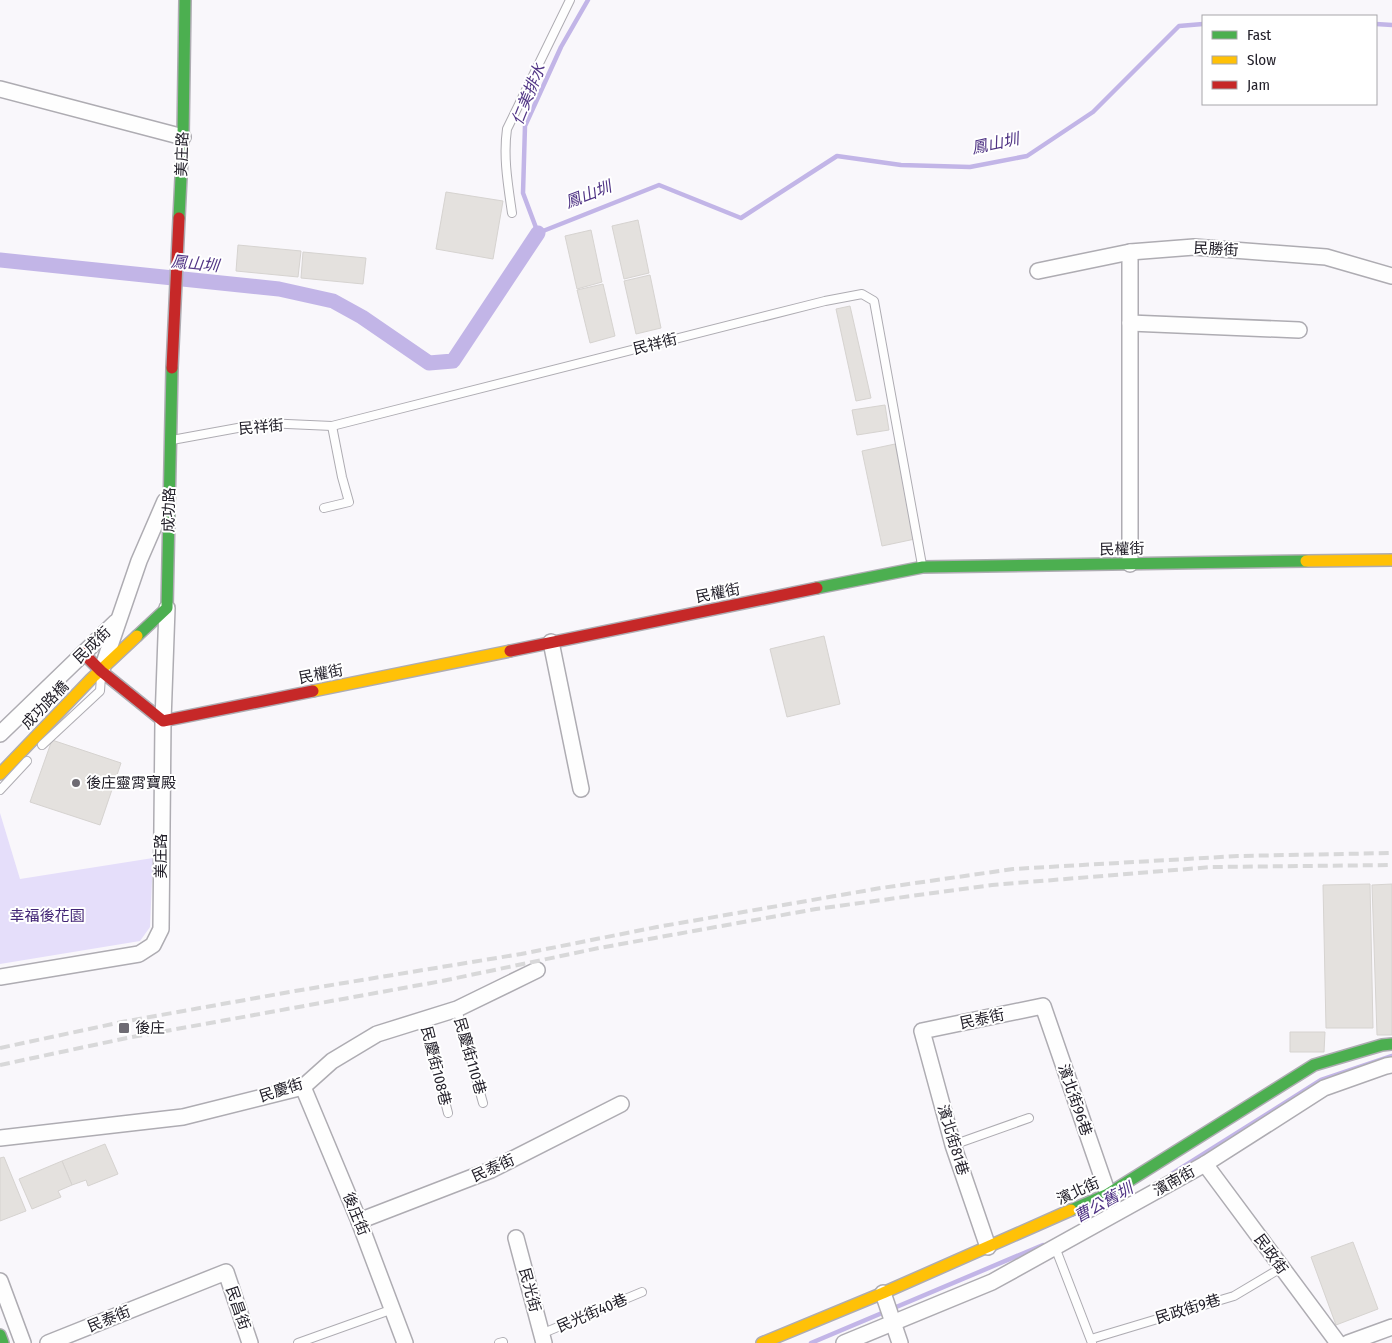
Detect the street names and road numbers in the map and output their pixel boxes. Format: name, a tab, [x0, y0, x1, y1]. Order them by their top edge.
street label: 美庄路	[172, 131, 192, 177]
street label: 民勝街	[1193, 239, 1239, 259]
street label: 民祥街	[631, 330, 679, 358]
street label: 民祥街	[238, 416, 284, 438]
street label: 成功路	[160, 487, 178, 533]
street label: 民權街	[1099, 540, 1145, 558]
street label: 民權街	[694, 580, 742, 606]
street label: 民成街	[70, 623, 114, 667]
street label: 民權街	[297, 661, 345, 687]
street label: 成功路橋	[18, 677, 72, 733]
street label: 美庄路	[152, 833, 170, 879]
street label: 民泰街	[958, 1006, 1006, 1032]
street label: 民慶街110巷	[450, 1015, 490, 1097]
street label: 民慶街108巷	[417, 1024, 455, 1108]
street label: 濱北街96巷	[1054, 1062, 1096, 1138]
street label: 民慶街	[257, 1074, 305, 1106]
street label: 濱北街81巷	[934, 1102, 972, 1178]
street label: 民泰街	[469, 1151, 517, 1185]
street label: 濱南街	[1150, 1162, 1198, 1200]
street label: 濱北街	[1054, 1174, 1102, 1208]
street label: 後庄街	[339, 1190, 373, 1238]
street label: 民政街	[1250, 1231, 1292, 1277]
street label: 民光街	[515, 1266, 545, 1314]
street label: 民昌街	[222, 1284, 254, 1332]
street label: 民光街40巷	[554, 1290, 630, 1336]
street label: 民政街9巷	[1153, 1291, 1223, 1327]
street label: 民泰街	[85, 1302, 133, 1336]

